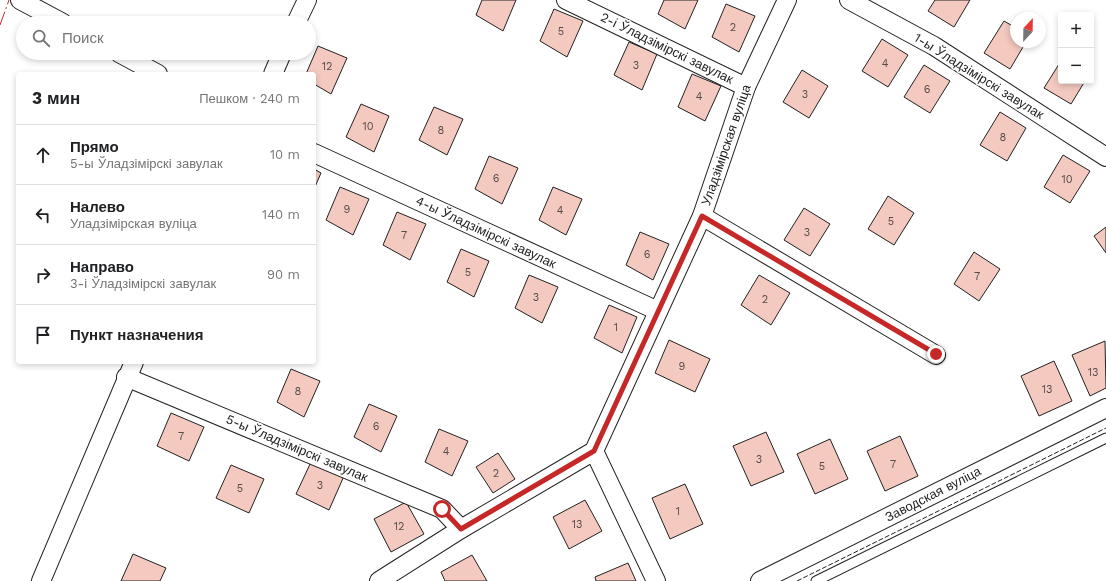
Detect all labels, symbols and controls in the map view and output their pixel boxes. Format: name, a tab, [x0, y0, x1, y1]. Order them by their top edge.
street label: 2-і Ўладзімірскі завулак	[598, 9, 736, 87]
north arrow	[1010, 12, 1046, 48]
map controls	[1058, 12, 1094, 84]
button: +	[1058, 12, 1094, 48]
search box	[16, 16, 316, 60]
house number: 2	[730, 21, 736, 34]
house number: 5	[558, 25, 564, 38]
icon: search	[30, 27, 52, 49]
text: Поиск	[62, 29, 104, 47]
street label: 1-ы Ўладзімірскі завулак	[911, 30, 1047, 122]
button: −	[1058, 48, 1094, 84]
house number: 4	[882, 57, 889, 70]
house number: 3	[633, 59, 639, 72]
house number: 12	[322, 60, 332, 73]
street label: Уладзімірская вуліца	[698, 82, 754, 207]
house number: 6	[924, 83, 931, 96]
text: 3 мин	[32, 88, 80, 108]
house number: 3	[802, 88, 808, 101]
house number: 4	[696, 90, 703, 103]
text: Пешком · 240 m	[199, 91, 300, 106]
house number: 10	[362, 120, 374, 133]
house number: 8	[438, 124, 445, 137]
house number: 8	[1000, 131, 1007, 144]
text: Прямо	[70, 138, 119, 156]
icon: ahead	[32, 144, 54, 166]
text: 10 m	[270, 147, 300, 162]
text: 5-ы Ўладзімірскі завулак	[70, 156, 223, 171]
house number: 6	[493, 172, 500, 185]
house number: 10	[1061, 173, 1073, 186]
street label: 4-ы Ўладзімірскі завулак	[414, 193, 559, 271]
text: Налево	[70, 198, 125, 216]
house number: 9	[344, 203, 351, 216]
icon: left	[32, 204, 54, 226]
house number: 4	[557, 204, 564, 217]
text: 140 m	[262, 207, 300, 222]
house number: 5	[888, 215, 894, 228]
text: Уладзімірская вуліца	[70, 216, 197, 231]
house number: 3	[804, 226, 810, 239]
house number: 7	[401, 229, 407, 242]
house number: 6	[644, 248, 651, 261]
text: Направо	[70, 258, 134, 276]
icon: right	[32, 264, 54, 286]
house number: 5	[465, 266, 471, 279]
text: 90 m	[267, 267, 300, 282]
house number: 7	[974, 270, 980, 283]
text: 3-і Ўладзімірскі завулак	[70, 276, 216, 291]
house number: 3	[533, 291, 539, 304]
house number: 2	[762, 293, 768, 306]
house number: 1	[614, 321, 618, 334]
icon: arrive	[32, 324, 54, 346]
text: Пункт назначения	[70, 326, 203, 344]
route end	[927, 345, 945, 363]
house number: 9	[679, 360, 686, 373]
house number: 13	[1088, 366, 1098, 379]
house number: 13	[1042, 383, 1052, 396]
house number: 8	[295, 385, 302, 398]
street label: 5-ы Ўладзімірскі завулак	[224, 411, 370, 485]
house number: 6	[373, 420, 380, 433]
house number: 7	[178, 430, 184, 443]
house number: 4	[443, 445, 450, 458]
house number: 3	[756, 453, 762, 466]
house number: 7	[890, 458, 896, 471]
house number: 5	[819, 460, 825, 473]
street label: Заводская вуліца	[883, 463, 984, 525]
house number: 2	[493, 467, 499, 480]
house number: 3	[317, 479, 323, 492]
house number: 5	[237, 482, 243, 495]
route start	[433, 500, 451, 518]
house number: 1	[676, 505, 680, 518]
house number: 13	[572, 518, 582, 531]
house number: 12	[394, 520, 404, 533]

